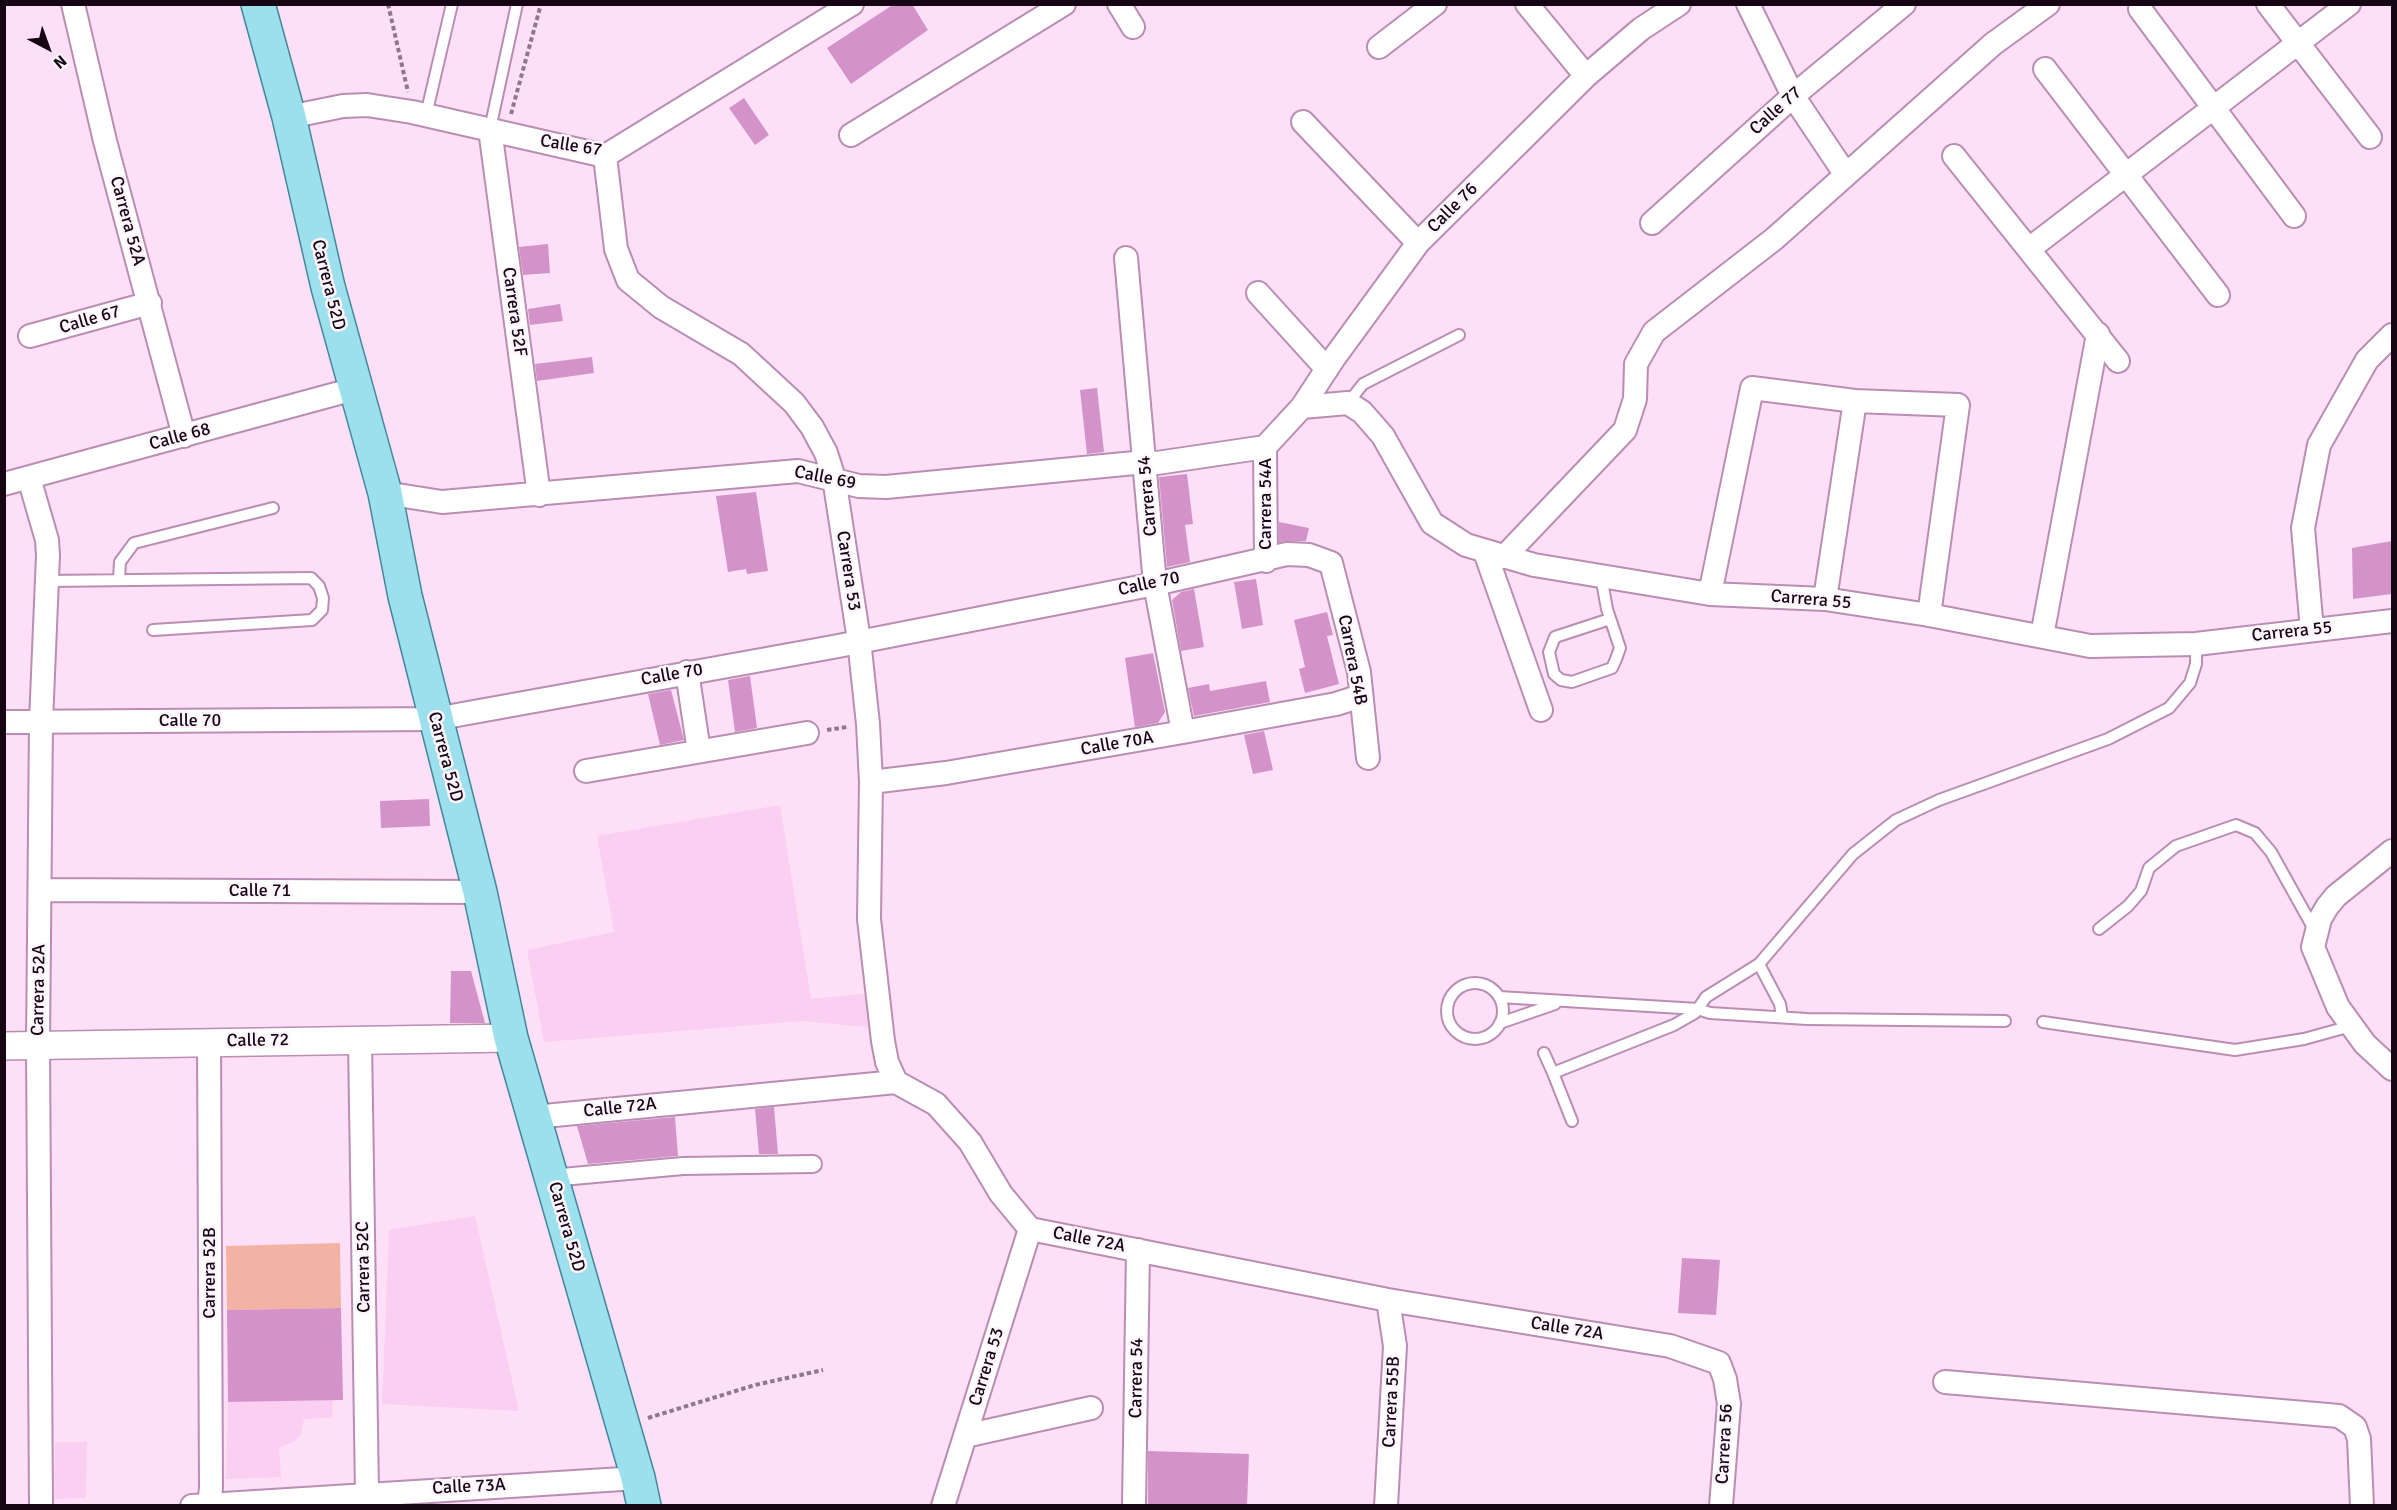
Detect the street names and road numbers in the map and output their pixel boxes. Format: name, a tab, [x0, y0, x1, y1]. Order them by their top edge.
street label: Calle 77	[1746, 82, 1806, 140]
street label: Calle 67	[538, 130, 604, 162]
street label: Carrera 52A	[105, 174, 149, 268]
street label: Calle 76	[1423, 178, 1483, 238]
street label: Carrera 52D	[306, 238, 350, 332]
street label: Carrera 52F	[497, 266, 531, 358]
street label: Calle 67	[57, 301, 123, 339]
street label: Calle 68	[147, 418, 213, 456]
street label: Carrera 54	[1134, 455, 1162, 537]
street label: Carrera 54A	[1255, 458, 1277, 550]
street label: Calle 69	[792, 461, 858, 495]
street label: Carrera 53	[831, 529, 865, 613]
street label: Calle 70	[1116, 567, 1182, 601]
street label: Carrera 55	[1770, 586, 1852, 614]
street label: Carrera 54B	[1333, 613, 1371, 707]
street label: Carrera 55	[2251, 617, 2333, 647]
street label: Calle 70	[639, 659, 705, 691]
street label: Calle 70	[159, 710, 221, 732]
street label: Carrera 52D	[423, 710, 467, 804]
street label: Calle 70A	[1079, 727, 1155, 761]
street label: Calle 71	[229, 880, 291, 902]
street label: Carrera 52A	[27, 944, 51, 1036]
street label: Calle 72	[227, 1030, 289, 1052]
street label: Calle 72A	[582, 1093, 658, 1123]
street label: Carrera 52D	[543, 1180, 589, 1274]
street label: Carrera 52C	[352, 1221, 376, 1313]
street label: Calle 72A	[1051, 1222, 1127, 1258]
street label: Carrera 52B	[199, 1227, 221, 1319]
street label: Calle 72A	[1529, 1313, 1605, 1345]
street label: Carrera 53	[965, 1325, 1009, 1409]
street label: Carrera 54	[1125, 1337, 1149, 1419]
street label: Carrera 55B	[1379, 1356, 1405, 1448]
street label: Carrera 56	[1712, 1403, 1738, 1485]
street label: Calle 73A	[432, 1474, 506, 1500]

